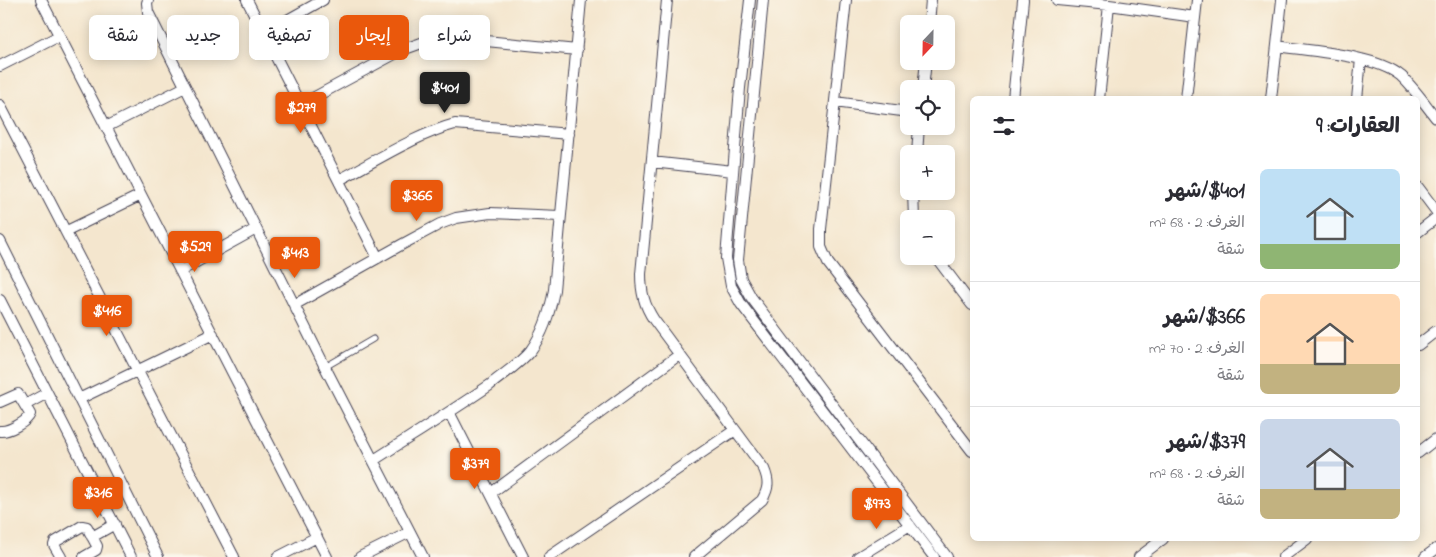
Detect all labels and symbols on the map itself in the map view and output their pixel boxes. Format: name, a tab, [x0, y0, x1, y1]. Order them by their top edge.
north arrow	[900, 15, 955, 70]
pin: $401	[415, 72, 475, 114]
pin: $279	[271, 92, 331, 134]
pin: $366	[387, 180, 447, 222]
pin: $529	[165, 230, 225, 273]
pin: $413	[265, 236, 325, 279]
pin: $416	[77, 294, 137, 337]
pin: $379	[445, 448, 505, 490]
pin: $316	[68, 476, 128, 519]
pin: $973	[847, 488, 907, 530]

